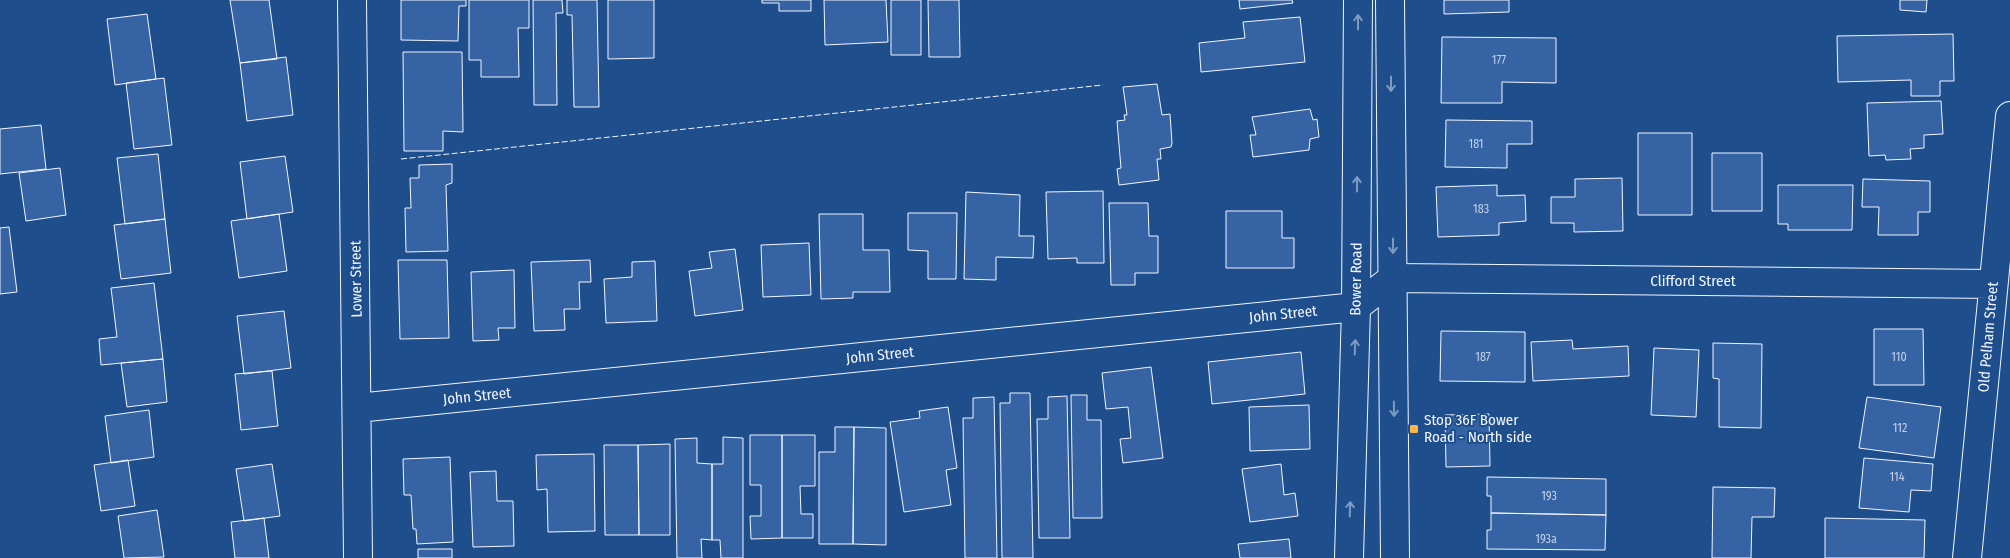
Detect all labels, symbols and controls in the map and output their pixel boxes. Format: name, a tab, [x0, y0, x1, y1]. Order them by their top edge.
one-way arrow	[1353, 14, 1363, 30]
house number: 177	[1492, 53, 1506, 67]
one-way arrow	[1386, 75, 1396, 91]
house number: 181	[1468, 137, 1484, 151]
one-way arrow	[1352, 177, 1362, 193]
house number: 183	[1473, 202, 1489, 216]
one-way arrow	[1388, 238, 1397, 254]
street label: Lower Street	[346, 240, 366, 318]
street label: Bower Road	[1346, 242, 1366, 316]
street label: Clifford Street	[1650, 272, 1736, 290]
street label: Old Pelham Street	[1974, 281, 2002, 393]
street label: John Street	[1248, 301, 1318, 327]
one-way arrow	[1350, 339, 1360, 356]
street label: John Street	[845, 342, 915, 368]
house number: 187	[1475, 350, 1491, 364]
house number: 110	[1891, 350, 1907, 364]
street label: John Street	[442, 383, 512, 409]
one-way arrow	[1389, 400, 1399, 416]
place label: Stop 36F Bower Road - North side	[1424, 411, 1532, 446]
house number: 112	[1893, 421, 1907, 435]
marker: Stop 36F Bower Road - North side	[1408, 423, 1420, 435]
house number: 114	[1889, 470, 1905, 484]
house number: 193	[1541, 489, 1557, 503]
one-way arrow	[1345, 502, 1355, 518]
house number: 193a	[1535, 532, 1557, 546]

